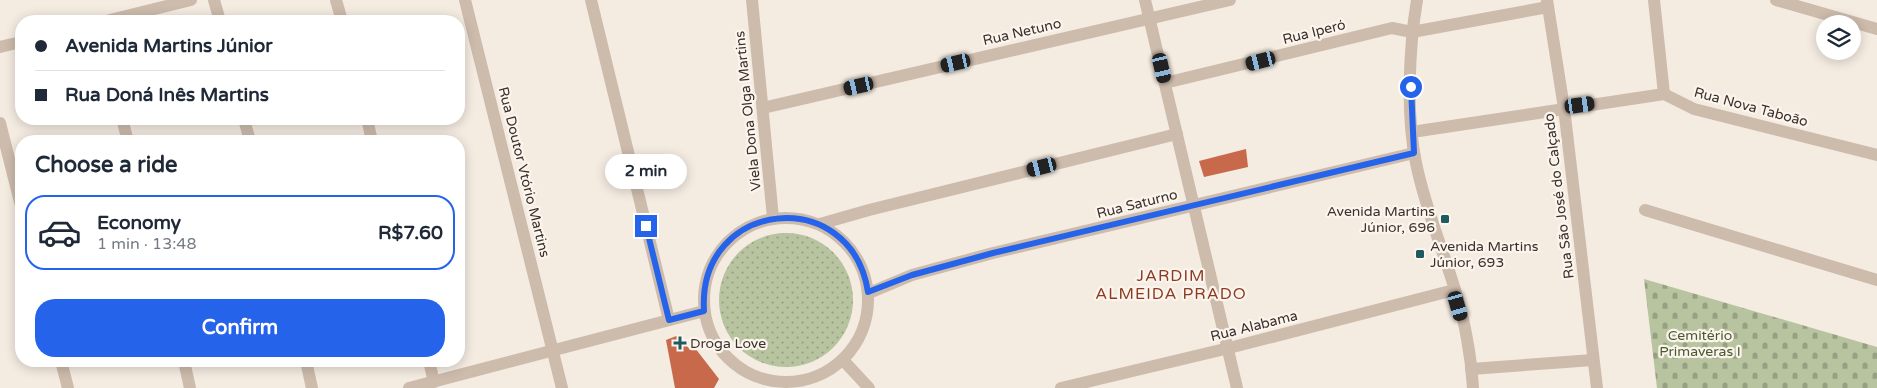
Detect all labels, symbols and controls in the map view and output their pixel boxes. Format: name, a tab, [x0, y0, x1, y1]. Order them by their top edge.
street label: Rua Netuno	[981, 15, 1063, 49]
map controls	[1816, 15, 1861, 60]
button: layers	[1816, 15, 1861, 60]
street label: Rua Iperó	[1281, 16, 1347, 48]
street label: Viela Dona Olga Martins	[731, 30, 765, 192]
text: Avenida Martins Júnior	[65, 35, 273, 57]
car	[1244, 50, 1277, 72]
car	[939, 52, 972, 74]
car	[1151, 52, 1172, 84]
car	[842, 75, 875, 97]
route start	[1400, 76, 1422, 98]
text: Rua Doná Inês Martins	[65, 84, 269, 106]
street label: Rua Nova Taboão	[1692, 84, 1810, 130]
street label: Rua Doutor Vtório Martins	[495, 85, 553, 259]
car	[1564, 95, 1595, 115]
street label: Rua São José do Calçado	[1540, 112, 1578, 280]
text: Choose a ride	[35, 152, 178, 178]
callout: 2 min	[605, 154, 687, 188]
car	[1025, 156, 1058, 178]
text: 2 min	[625, 161, 667, 181]
street label: Rua Saturno	[1095, 186, 1179, 222]
place label: Avenida Martins Júnior, 696	[1327, 203, 1435, 236]
icon: car	[37, 210, 82, 255]
text: Economy	[97, 212, 181, 234]
marker: Avenida Martins Júnior, 696	[1439, 213, 1451, 225]
route end	[635, 215, 657, 237]
text: R$7.60	[378, 222, 443, 244]
text: 1 min · 13:48	[97, 234, 196, 254]
place label: Avenida Martins Júnior, 693	[1430, 238, 1539, 271]
marker: Avenida Martins Júnior, 693	[1414, 248, 1426, 260]
district label: JARDIM ALMEIDA PRADO	[1095, 266, 1247, 304]
car	[1446, 290, 1469, 322]
button: Confirm	[35, 299, 445, 357]
street label: Rua Alabama	[1209, 307, 1299, 345]
park label: Cemitério Primaveras I	[1659, 327, 1741, 360]
place label: Droga Love	[690, 335, 766, 352]
marker: Droga Love	[674, 337, 686, 349]

